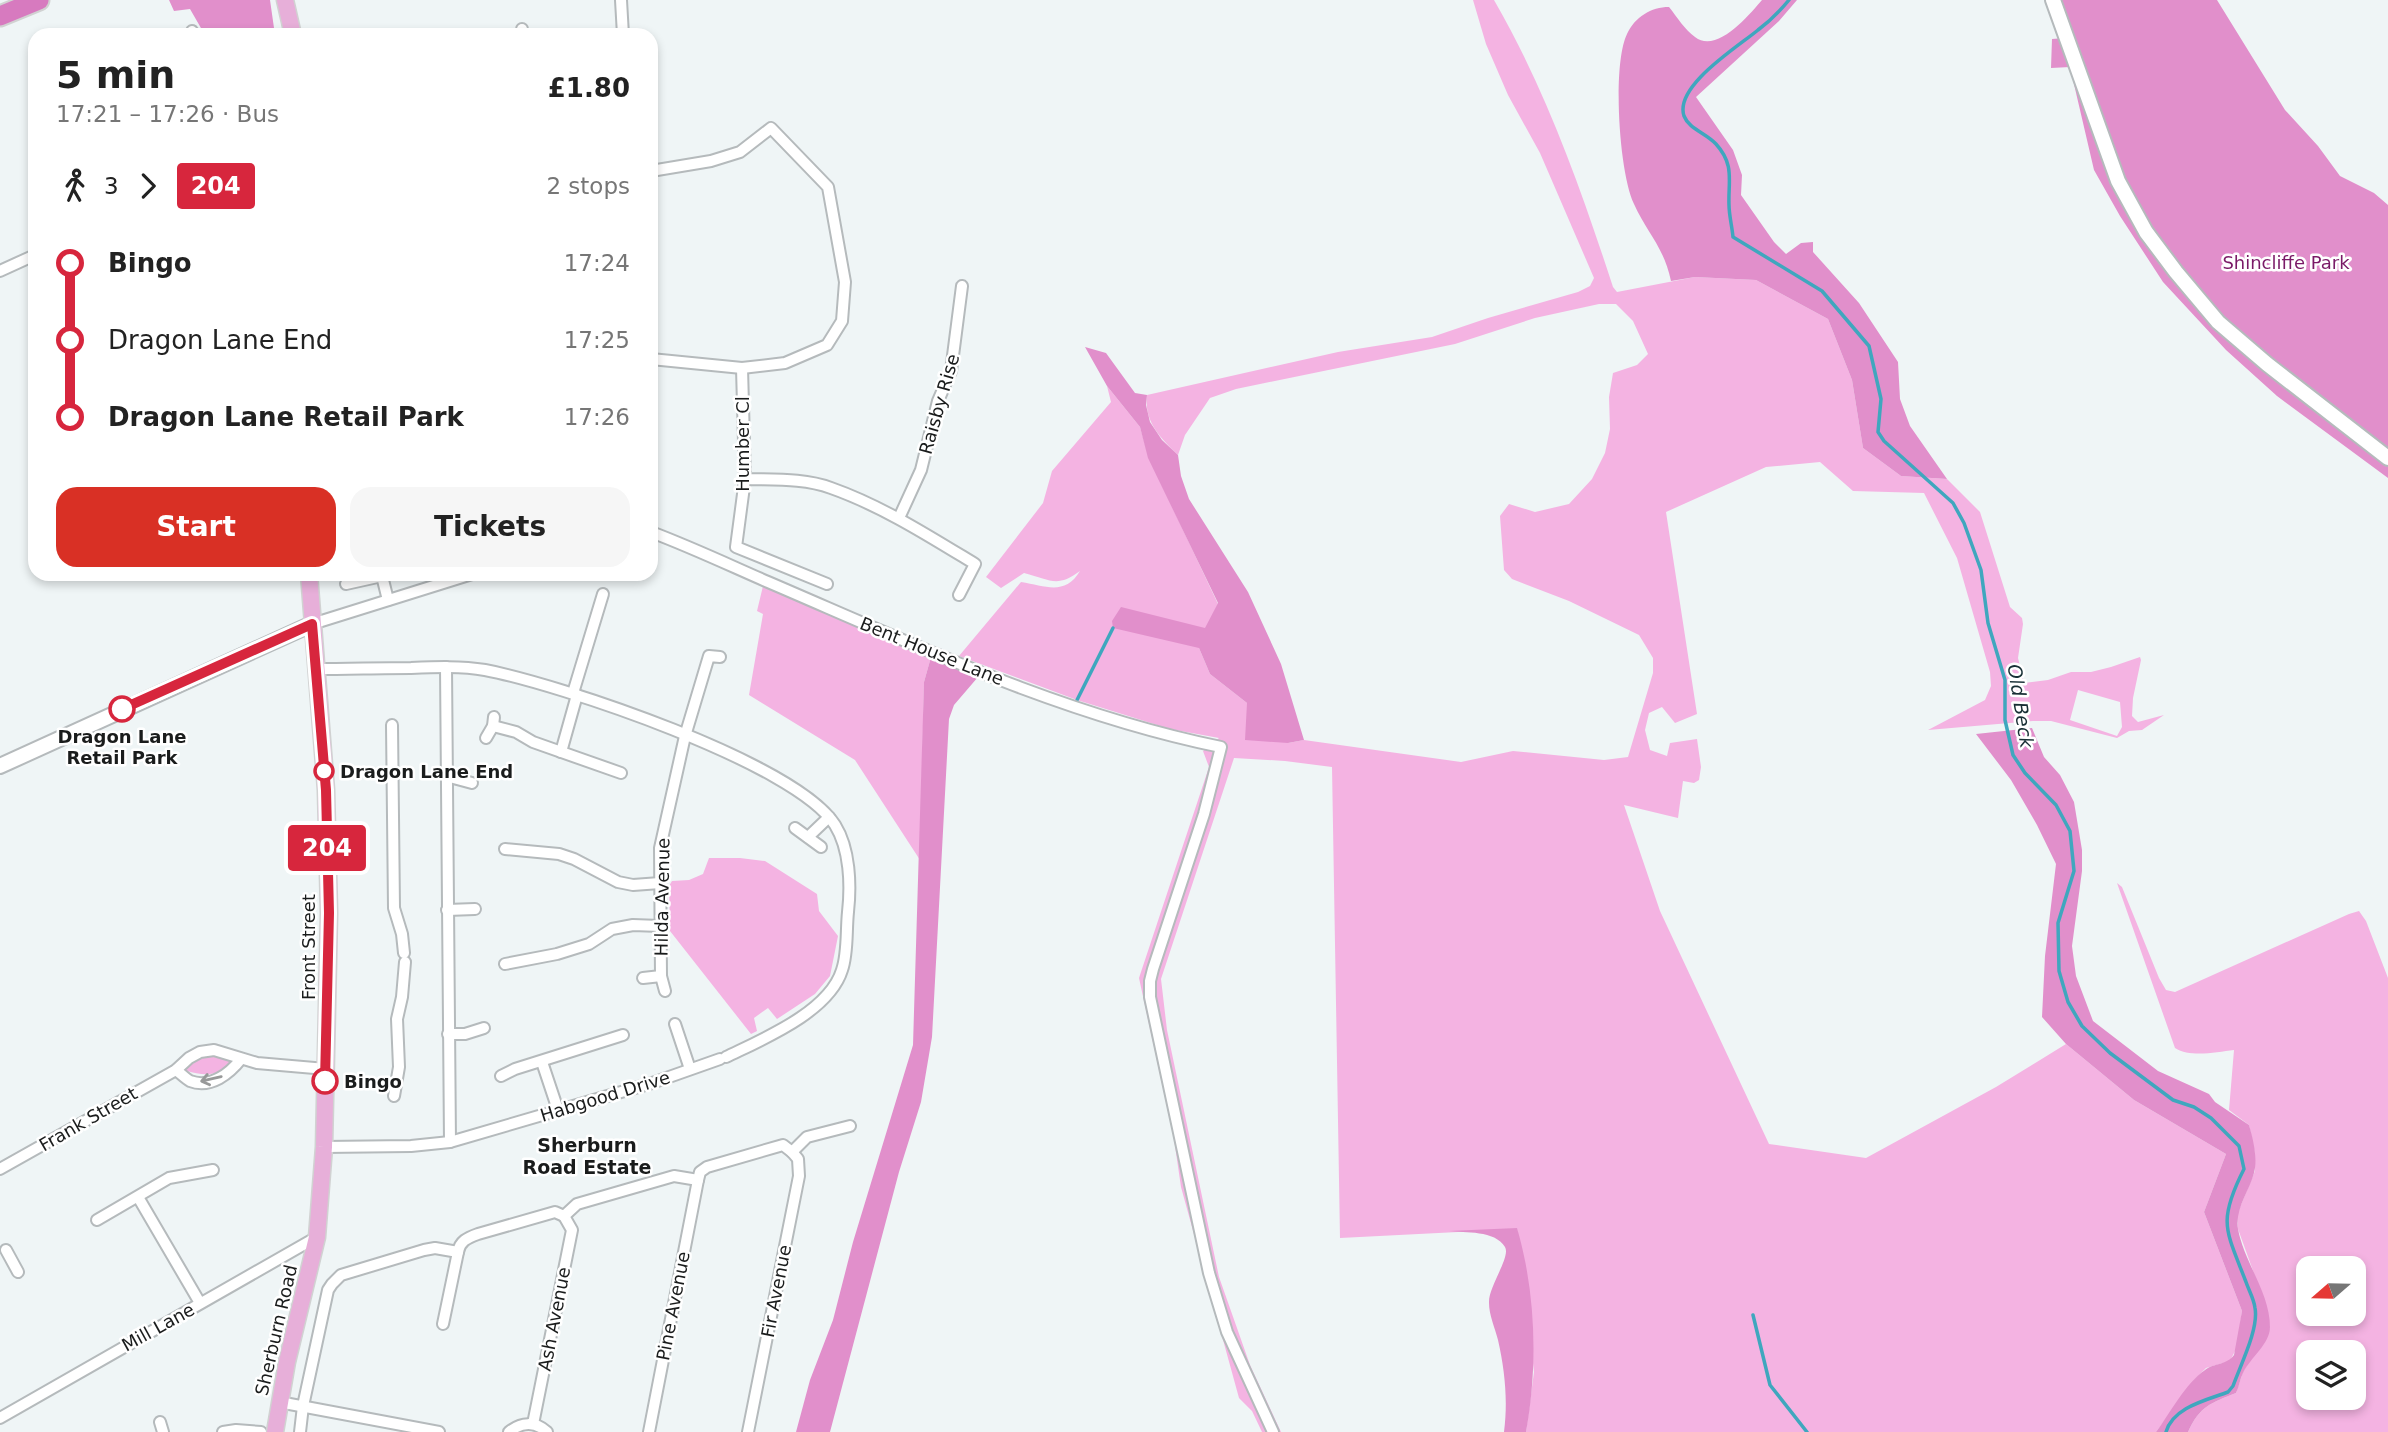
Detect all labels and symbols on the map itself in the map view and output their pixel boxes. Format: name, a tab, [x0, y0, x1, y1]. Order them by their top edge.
park label: Shincliffe Park	[2222, 252, 2350, 273]
street label: Raisby Rise	[915, 351, 963, 457]
street label: Humber Cl	[732, 396, 753, 492]
street label: Bent House Lane	[857, 613, 1007, 689]
water label: Old Beck	[2004, 663, 2039, 750]
marker: Dragon Lane Retail Park	[109, 696, 135, 722]
place label: Dragon Lane Retail Park	[58, 726, 186, 768]
marker: Dragon Lane End	[314, 761, 334, 781]
place label: Dragon Lane End	[340, 761, 513, 782]
line badge: 204	[287, 825, 367, 871]
street label: Hilda Avenue	[650, 838, 674, 956]
street label: Front Street	[298, 894, 319, 1000]
street label: Habgood Drive	[538, 1066, 672, 1126]
marker: Bingo	[312, 1068, 338, 1094]
place label: Bingo	[344, 1071, 402, 1092]
one-way arrow	[200, 1074, 222, 1087]
street label: Frank Street	[35, 1082, 141, 1156]
district label: Sherburn Road Estate	[523, 1134, 651, 1178]
street label: Fir Avenue	[757, 1243, 795, 1339]
street label: Pine Avenue	[652, 1250, 694, 1362]
north arrow	[2296, 1256, 2366, 1326]
street label: Sherburn Road	[251, 1263, 301, 1397]
street label: Ash Avenue	[534, 1265, 574, 1373]
street label: Mill Lane	[118, 1298, 198, 1356]

